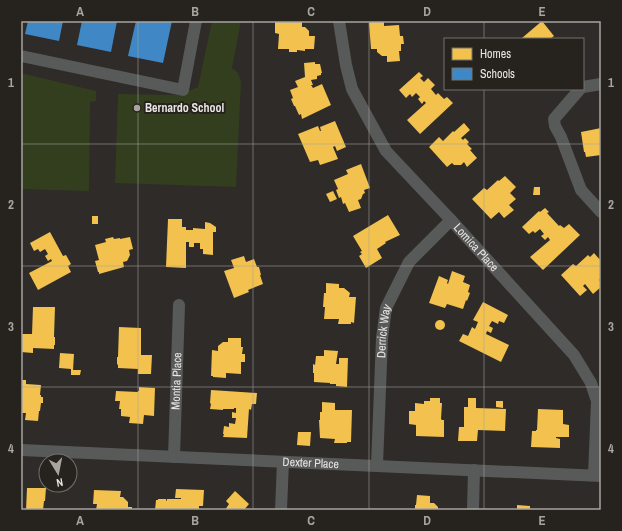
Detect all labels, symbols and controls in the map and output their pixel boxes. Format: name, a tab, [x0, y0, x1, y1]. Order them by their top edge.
text: A	[76, 3, 84, 20]
text: B	[191, 3, 199, 20]
text: C	[307, 3, 315, 20]
text: D	[423, 3, 431, 20]
text: E	[538, 3, 546, 20]
legend	[444, 38, 584, 90]
text: Homes	[480, 46, 511, 62]
text: Schools	[480, 66, 515, 82]
text: 1	[8, 74, 14, 91]
text: 1	[608, 74, 614, 91]
place label: Bernardo School	[145, 100, 225, 116]
marker: Bernardo School	[132, 103, 142, 113]
text: 2	[8, 196, 14, 213]
text: 2	[608, 196, 614, 213]
street label: Lomica Place	[450, 220, 502, 275]
street label: Derrick Way	[373, 301, 395, 358]
text: 3	[8, 318, 14, 335]
text: 3	[608, 318, 614, 335]
street label: Montia Place	[168, 352, 185, 410]
text: 4	[8, 440, 14, 457]
text: 4	[608, 440, 614, 457]
north arrow	[38, 453, 78, 493]
street label: Dexter Place	[282, 454, 339, 472]
text: N	[55, 475, 64, 490]
text: A	[76, 512, 84, 529]
text: B	[191, 512, 199, 529]
text: C	[307, 512, 315, 529]
text: D	[423, 512, 431, 529]
text: E	[538, 512, 546, 529]

